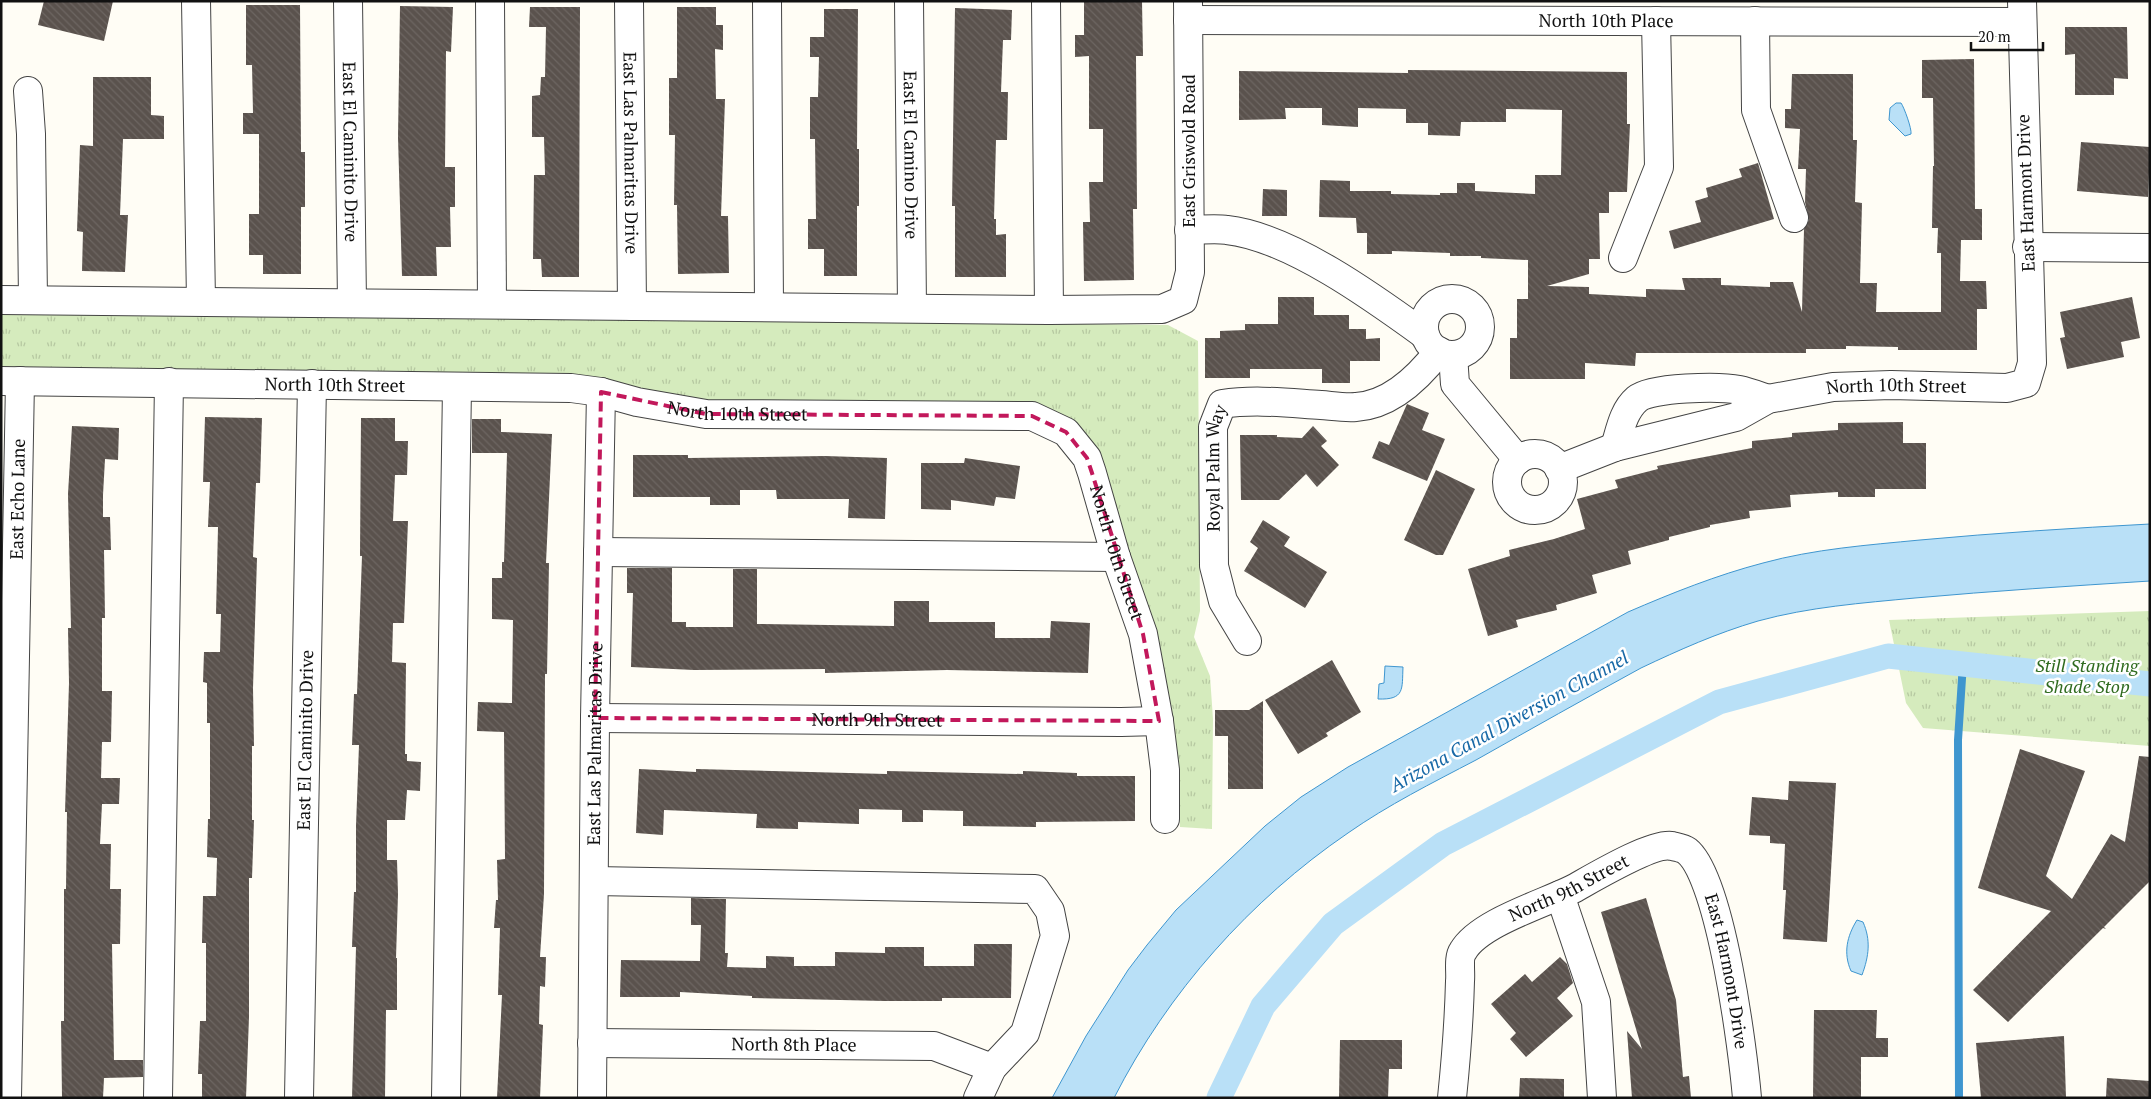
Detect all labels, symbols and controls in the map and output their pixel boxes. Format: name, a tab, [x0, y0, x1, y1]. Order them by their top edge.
street label: North 10th Place	[1538, 8, 1674, 32]
scale bar	[1971, 20, 2044, 52]
text: 20 m	[1978, 26, 2011, 46]
street label: East Las Palmaritas Drive	[618, 52, 644, 254]
street label: East El Caminito Drive	[338, 62, 364, 242]
street label: East El Camino Drive	[899, 71, 924, 239]
street label: East Griswold Road	[1176, 74, 1200, 228]
street label: East Harmont Drive	[2010, 114, 2040, 272]
street label: North 10th Street	[265, 371, 406, 397]
street label: North 10th Street	[1824, 372, 1967, 399]
street label: North 10th Street	[666, 395, 808, 426]
street label: Royal Palm Way	[1200, 400, 1232, 532]
street label: East Echo Lane	[4, 438, 30, 560]
street label: North 10th Street	[1085, 482, 1150, 624]
street label: East Las Palmaritas Drive	[581, 642, 607, 845]
water label: Arizona Canal Diversion Channel	[1384, 644, 1633, 797]
street label: East El Caminito Drive	[291, 650, 318, 830]
park label: Still Standing Shade Stop	[2035, 653, 2140, 698]
street label: North 9th Street	[811, 707, 943, 732]
street label: North 9th Street	[1504, 848, 1633, 927]
street label: East Harmont Drive	[1700, 890, 1754, 1050]
street label: North 8th Place	[731, 1031, 857, 1056]

